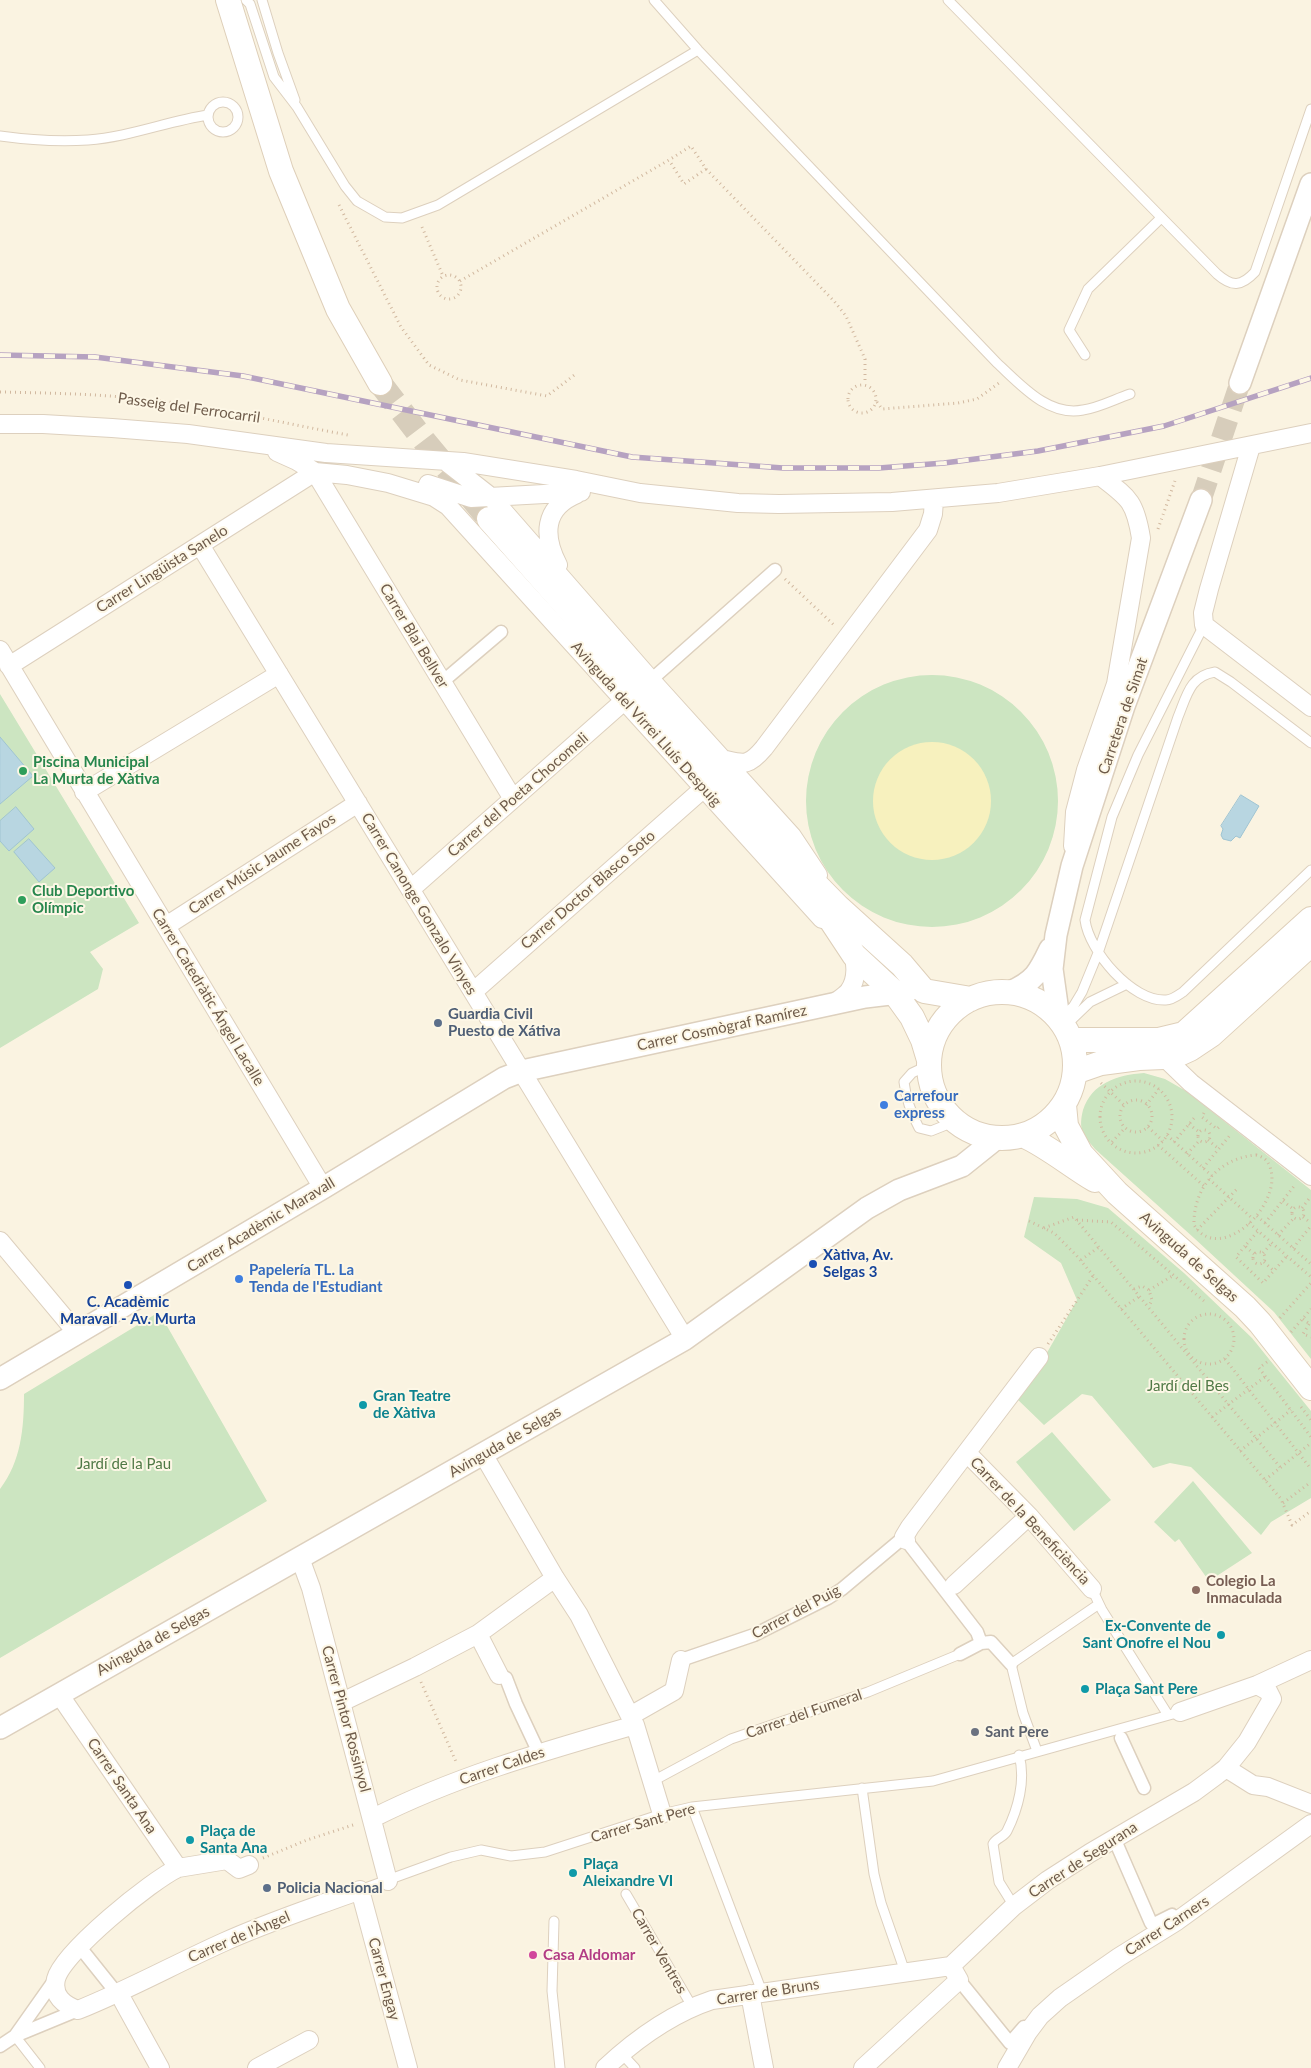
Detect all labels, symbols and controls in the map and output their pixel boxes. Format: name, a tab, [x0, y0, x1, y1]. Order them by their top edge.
street label: Passeig del Ferrocarril	[117, 389, 261, 427]
street label: Carrer Lingüista Sanelo	[93, 521, 231, 617]
street label: Carrer Blai Bellver	[376, 580, 452, 692]
street label: Avinguda del Virrei Lluís Despuig	[567, 638, 725, 810]
street label: Carretera de Simat	[1095, 655, 1151, 777]
street label: Carrer del Poeta Chocomeli	[444, 729, 592, 861]
place label: Piscina Municipal La Murta de Xàtiva	[33, 753, 160, 788]
marker: Piscina Municipal La Murta de Xàtiva	[17, 765, 29, 777]
street label: Carrer Músic Jaume Fayos	[185, 810, 339, 918]
street label: Carrer Canonge Gonzalo Vinyes	[357, 810, 481, 998]
street label: Carrer Doctor Blasco Soto	[517, 827, 659, 953]
place label: Club Deportivo Olímpic	[32, 882, 134, 917]
marker: Club Deportivo Olímpic	[16, 894, 28, 906]
street label: Carrer Catedràtic Ángel Lacalle	[148, 905, 268, 1089]
street label: Carrer Cosmògraf Ramírez	[635, 1001, 809, 1055]
place label: Guardia Civil Puesto de Xátiva	[448, 1005, 561, 1040]
marker: Guardia Civil Puesto de Xátiva	[432, 1017, 444, 1029]
place label: Carrefour express	[894, 1087, 958, 1122]
marker: Carrefour express	[878, 1099, 890, 1111]
street label: Carrer Acadèmic Maravall	[184, 1174, 338, 1276]
street label: Avinguda de Selgas	[1136, 1208, 1242, 1306]
place label: Xàtiva, Av. Selgas 3	[823, 1246, 893, 1281]
marker: Xàtiva, Av. Selgas 3	[807, 1258, 819, 1270]
place label: Papelería TL. La Tenda de l'Estudiant	[249, 1261, 383, 1296]
marker: Papelería TL. La Tenda de l'Estudiant	[233, 1273, 245, 1285]
marker: C. Acadèmic Maravall - Av. Murta	[122, 1279, 134, 1291]
place label: C. Acadèmic Maravall - Av. Murta	[60, 1293, 196, 1328]
park label: Jardí del Bes	[1147, 1377, 1229, 1395]
place label: Gran Teatre de Xàtiva	[373, 1387, 451, 1422]
marker: Gran Teatre de Xàtiva	[357, 1399, 369, 1411]
street label: Avinguda de Selgas	[446, 1403, 564, 1481]
street label: Carrer de la Beneficiència	[966, 1453, 1094, 1589]
park label: Jardí de la Pau	[77, 1455, 171, 1473]
place label: Colegio La Inmaculada	[1206, 1572, 1282, 1607]
street label: Carrer del Puig	[749, 1581, 843, 1643]
marker: Colegio La Inmaculada	[1190, 1584, 1202, 1596]
street label: Avinguda de Selgas	[93, 1602, 213, 1680]
place label: Ex-Convente de Sant Onofre el Nou	[1083, 1617, 1211, 1652]
marker: Ex-Convente de Sant Onofre el Nou	[1215, 1629, 1227, 1641]
street label: Carrer Pintor Rossinyol	[318, 1644, 374, 1794]
place label: Plaça Sant Pere	[1095, 1680, 1198, 1698]
marker: Plaça Sant Pere	[1079, 1683, 1091, 1695]
street label: Carrer del Fumeral	[743, 1686, 865, 1742]
place label: Sant Pere	[985, 1723, 1049, 1741]
marker: Sant Pere	[969, 1726, 981, 1738]
street label: Carrer Santa Ana	[83, 1735, 161, 1837]
street label: Carrer Caldes	[457, 1743, 547, 1789]
street label: Carrer Sant Pere	[589, 1799, 697, 1847]
street label: Carrer de Segurana	[1025, 1818, 1141, 1902]
place label: Plaça de Santa Ana	[200, 1822, 267, 1857]
marker: Plaça de Santa Ana	[184, 1834, 196, 1846]
place label: Plaça Aleixandre VI	[583, 1855, 673, 1890]
marker: Plaça Aleixandre VI	[567, 1867, 579, 1879]
place label: Policia Nacional	[277, 1879, 383, 1897]
marker: Policia Nacional	[261, 1882, 273, 1894]
street label: Carrer Carners	[1122, 1892, 1212, 1960]
street label: Carrer Ventres	[627, 1905, 691, 1997]
street label: Carrer de l'Àngel	[185, 1907, 293, 1967]
street label: Carrer Engay	[364, 1936, 404, 2022]
place label: Casa Aldomar	[543, 1946, 635, 1964]
marker: Casa Aldomar	[527, 1949, 539, 1961]
street label: Carrer de Bruns	[715, 1975, 821, 2009]

